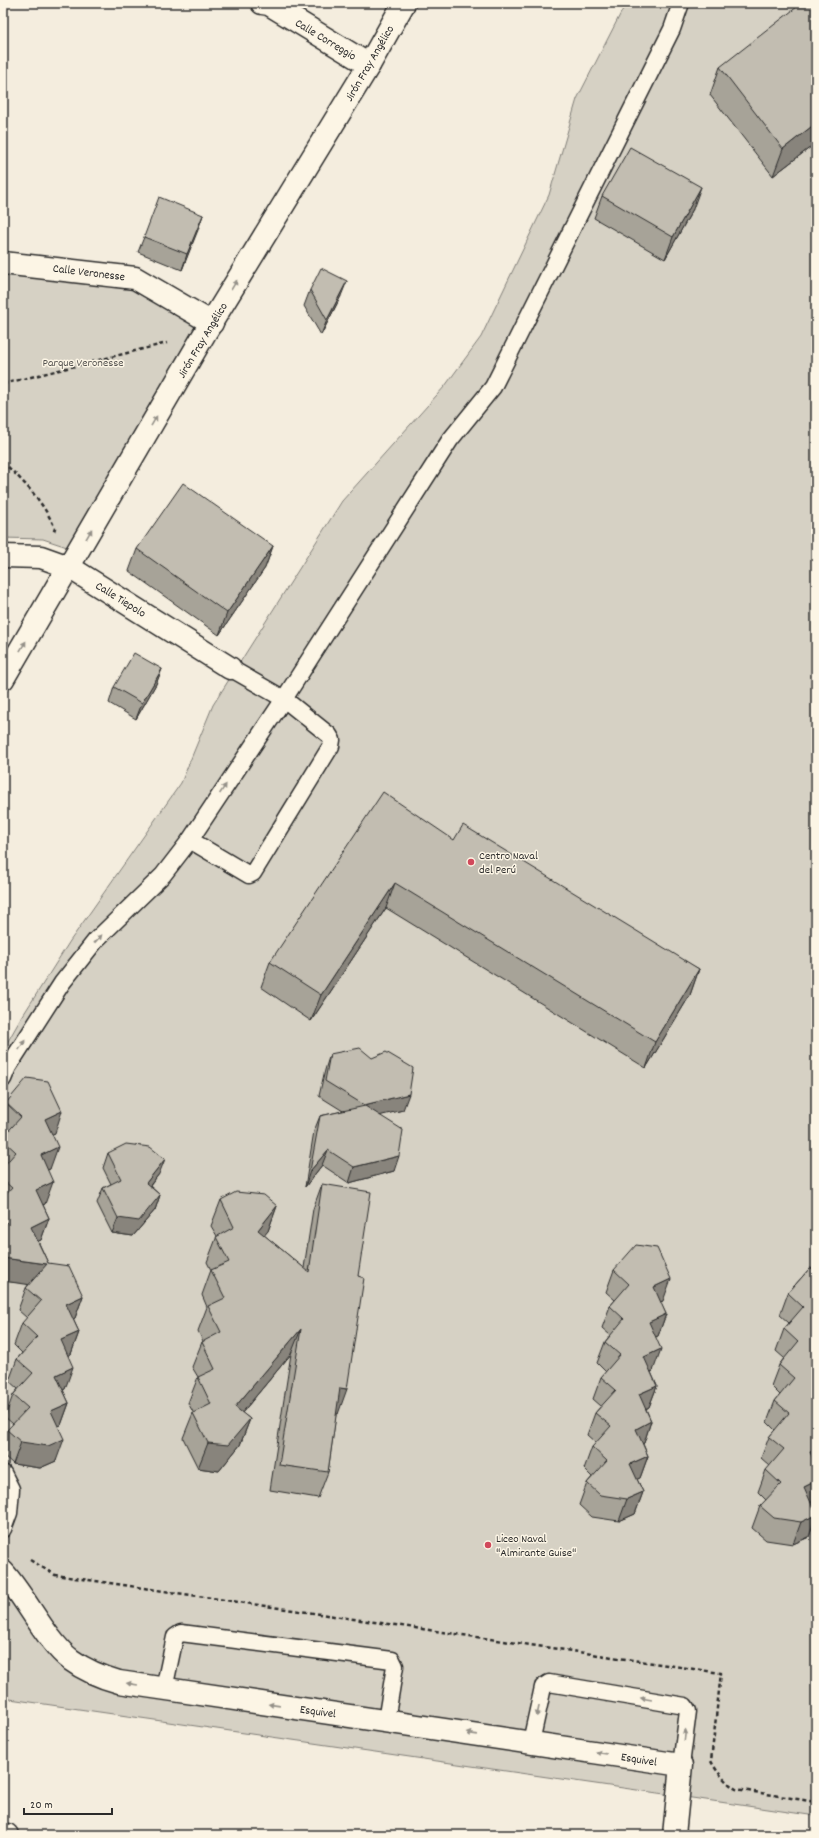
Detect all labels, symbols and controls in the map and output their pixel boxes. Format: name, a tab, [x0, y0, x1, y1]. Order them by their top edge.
street label: Calle Correggio	[291, 15, 359, 65]
street label: Jirón Fray Angélico	[342, 23, 399, 105]
street label: Calle Veronesse	[52, 261, 126, 286]
one-way arrow	[231, 279, 238, 291]
street label: Jirón Fray Angélico	[174, 300, 233, 382]
park label: Parque Veronesse	[42, 355, 124, 372]
one-way arrow	[151, 415, 158, 427]
one-way arrow	[85, 528, 92, 540]
street label: Calle Tiepolo	[92, 578, 149, 622]
one-way arrow	[19, 640, 26, 652]
one-way arrow	[219, 784, 227, 794]
place label: Centro Naval del Perú	[479, 848, 538, 879]
marker: Centro Naval del Perú	[466, 857, 476, 867]
one-way arrow	[93, 934, 102, 944]
one-way arrow	[19, 1039, 26, 1051]
place label: Liceo Naval "Almirante Guise"	[496, 1531, 576, 1562]
marker: Liceo Naval "Almirante Guise"	[483, 1540, 493, 1550]
one-way arrow	[126, 1681, 138, 1687]
one-way arrow	[640, 1696, 652, 1702]
one-way arrow	[268, 1702, 280, 1708]
street label: Esquivel	[299, 1702, 337, 1723]
one-way arrow	[534, 1705, 540, 1717]
one-way arrow	[682, 1729, 688, 1741]
one-way arrow	[466, 1731, 478, 1737]
street label: Esquivel	[619, 1749, 658, 1772]
one-way arrow	[595, 1750, 607, 1756]
scale bar	[24, 1790, 112, 1816]
text: 20 m	[30, 1797, 53, 1814]

